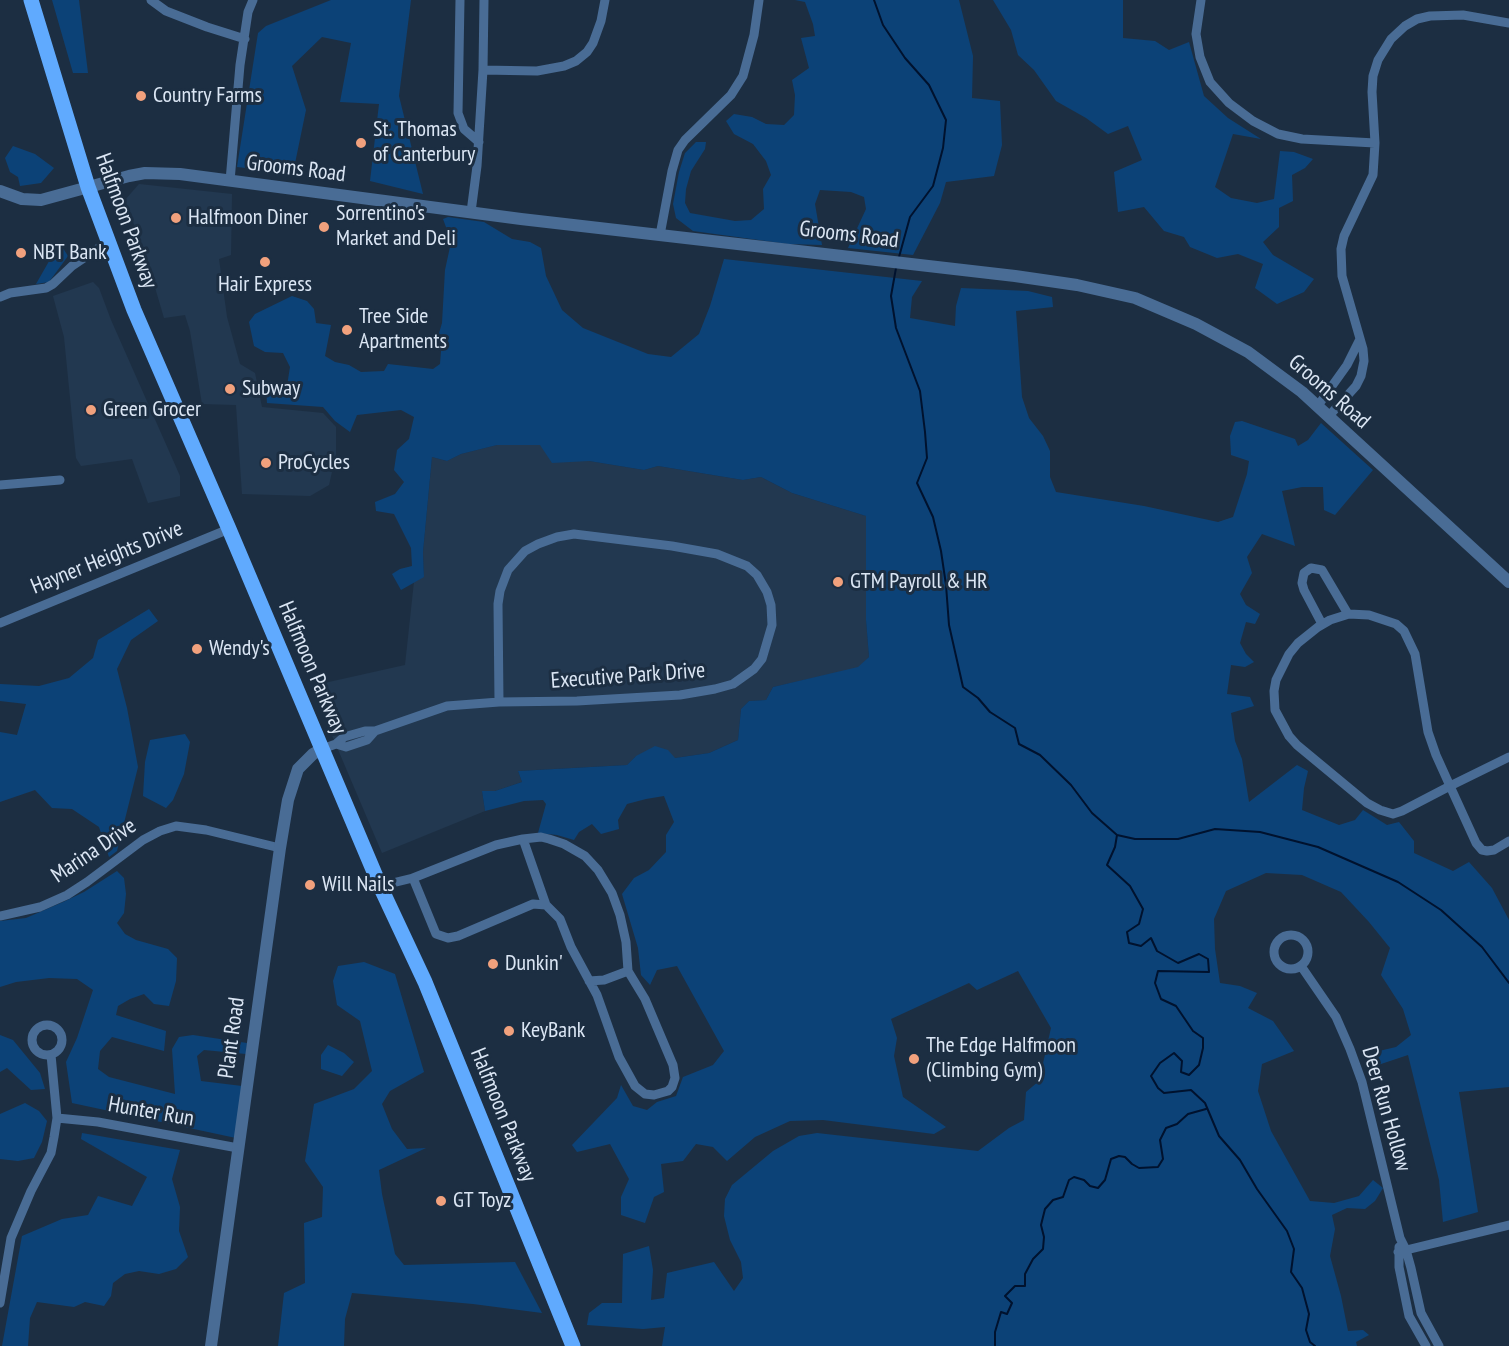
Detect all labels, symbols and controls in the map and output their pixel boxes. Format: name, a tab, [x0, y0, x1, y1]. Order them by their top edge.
place label: Country Farms	[153, 83, 262, 109]
marker: Country Farms	[134, 89, 148, 103]
place label: St. Thomas of Canterbury	[373, 117, 475, 168]
marker: St. Thomas of Canterbury	[354, 136, 368, 150]
street label: Halfmoon Parkway	[89, 150, 163, 292]
street label: Grooms Road	[245, 150, 347, 188]
place label: Sorrentino's Market and Deli	[336, 201, 456, 252]
place label: Halfmoon Diner	[188, 205, 308, 231]
marker: Halfmoon Diner	[169, 211, 183, 225]
street label: Grooms Road	[798, 216, 900, 254]
marker: Sorrentino's Market and Deli	[317, 220, 331, 234]
place label: NBT Bank	[33, 240, 107, 266]
marker: NBT Bank	[14, 246, 28, 260]
marker: Hair Express	[258, 255, 272, 269]
place label: Hair Express	[218, 272, 312, 298]
place label: Tree Side Apartments	[359, 304, 447, 356]
marker: Tree Side Apartments	[340, 323, 354, 337]
street label: Grooms Road	[1283, 349, 1375, 435]
place label: Subway	[242, 376, 300, 402]
marker: Subway	[223, 382, 237, 396]
place label: Green Grocer	[103, 397, 201, 423]
marker: Green Grocer	[84, 403, 98, 417]
place label: ProCycles	[278, 450, 350, 476]
marker: ProCycles	[259, 456, 273, 470]
street label: Hayner Heights Drive	[27, 516, 187, 600]
place label: GTM Payroll & HR	[850, 569, 988, 595]
marker: GTM Payroll & HR	[831, 575, 845, 589]
street label: Halfmoon Parkway	[272, 598, 352, 738]
place label: Wendy's	[209, 636, 270, 662]
marker: Wendy's	[190, 642, 204, 656]
street label: Executive Park Drive	[550, 657, 706, 695]
street label: Marina Drive	[47, 813, 141, 889]
place label: Will Nails	[322, 872, 394, 898]
marker: Will Nails	[303, 878, 317, 892]
place label: Dunkin'	[505, 951, 563, 977]
marker: Dunkin'	[486, 957, 500, 971]
street label: Plant Road	[213, 996, 251, 1080]
place label: KeyBank	[521, 1018, 585, 1044]
marker: KeyBank	[502, 1024, 516, 1038]
place label: The Edge Halfmoon (Climbing Gym)	[926, 1033, 1076, 1084]
street label: Halfmoon Parkway	[464, 1044, 542, 1186]
street label: Deer Run Hollow	[1356, 1044, 1416, 1174]
marker: The Edge Halfmoon (Climbing Gym)	[907, 1052, 921, 1066]
street label: Hunter Run	[106, 1091, 196, 1133]
place label: GT Toyz	[453, 1188, 511, 1214]
marker: GT Toyz	[434, 1194, 448, 1208]

